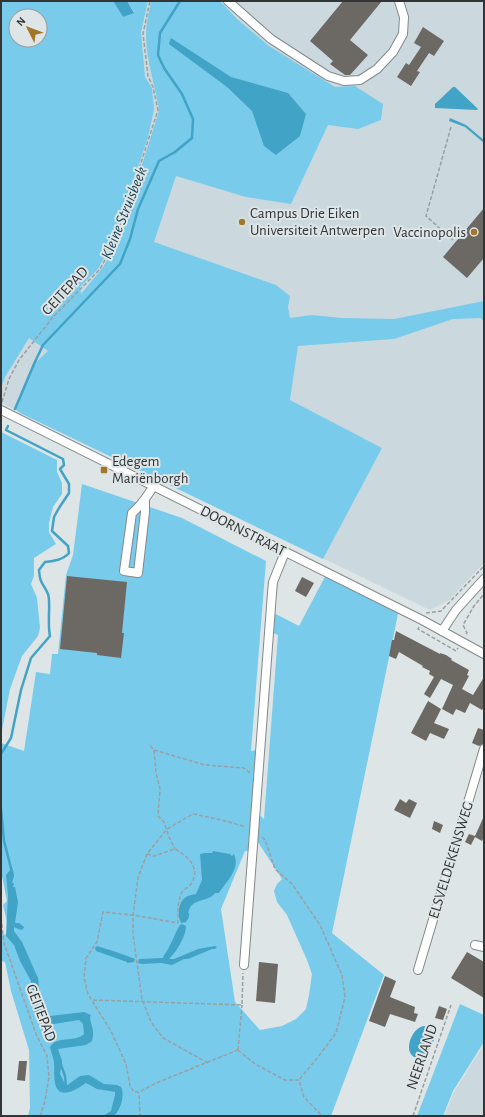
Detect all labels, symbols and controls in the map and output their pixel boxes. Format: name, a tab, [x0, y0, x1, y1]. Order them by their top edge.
north arrow	[8, 8, 48, 48]
text: N	[14, 15, 28, 28]
water label: Kleine Struisbeek	[98, 165, 150, 261]
place label: Campus Drie Eiken Universiteit Antwerpen	[250, 206, 385, 238]
marker: Campus Drie Eiken Universiteit Antwerpen	[237, 217, 247, 227]
place label: Vaccinopolis	[393, 225, 466, 240]
marker: Vaccinopolis	[469, 227, 479, 237]
street label: GEITEPAD	[39, 264, 91, 318]
place label: Edegem Mariënborgh	[112, 454, 188, 486]
marker: Edegem Mariënborgh	[99, 465, 109, 475]
street label: DOORNSTRAAT	[198, 503, 289, 559]
street label: ELSVELDEKENSWEG	[426, 800, 476, 920]
street label: GEITEPAD	[23, 982, 59, 1044]
street label: NEERLAND	[404, 1022, 440, 1092]

